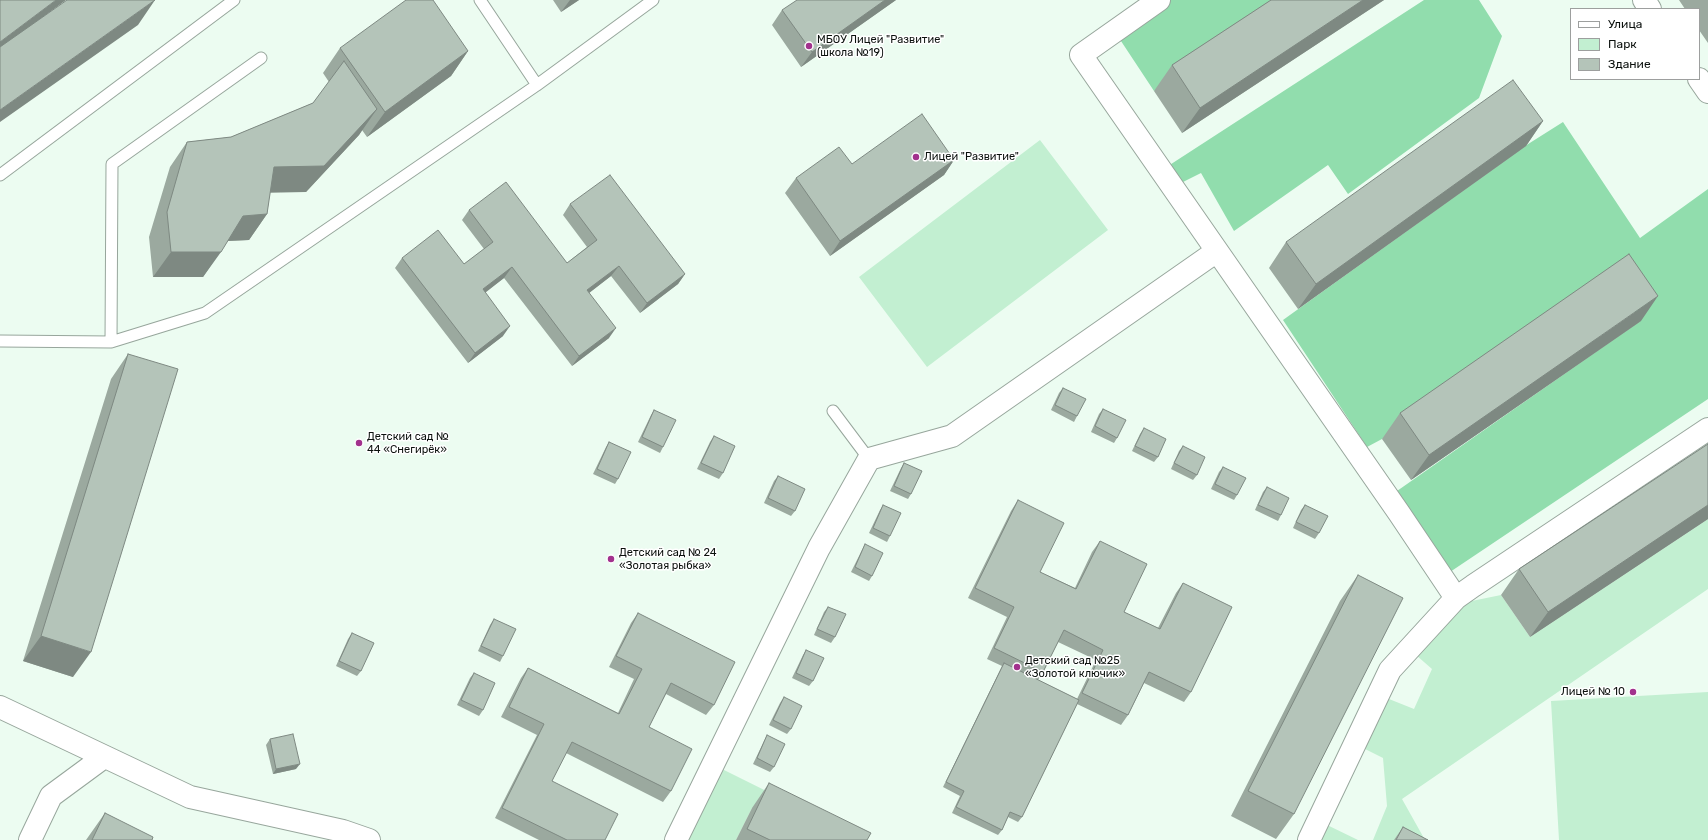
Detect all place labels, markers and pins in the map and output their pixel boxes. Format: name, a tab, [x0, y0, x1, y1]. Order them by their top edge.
place label: МБОУ Лицей "Развитие" (школа №19)	[817, 33, 944, 59]
marker: МБОУ Лицей "Развитие" (школа №19)	[804, 41, 814, 51]
place label: Лицей "Развитие"	[924, 150, 1019, 164]
marker: Лицей "Развитие"	[911, 152, 921, 162]
place label: Детский сад № 44 «Снегирёк»	[367, 430, 449, 456]
marker: Детский сад № 44 «Снегирёк»	[354, 438, 364, 448]
place label: Детский сад № 24 «Золотая рыбка»	[619, 546, 717, 572]
marker: Детский сад № 24 «Золотая рыбка»	[606, 554, 616, 564]
place label: Детский сад №25 «Золотой ключик»	[1025, 654, 1125, 680]
marker: Детский сад №25 «Золотой ключик»	[1012, 662, 1022, 672]
place label: Лицей № 10	[1561, 685, 1625, 699]
marker: Лицей № 10	[1628, 687, 1638, 697]

